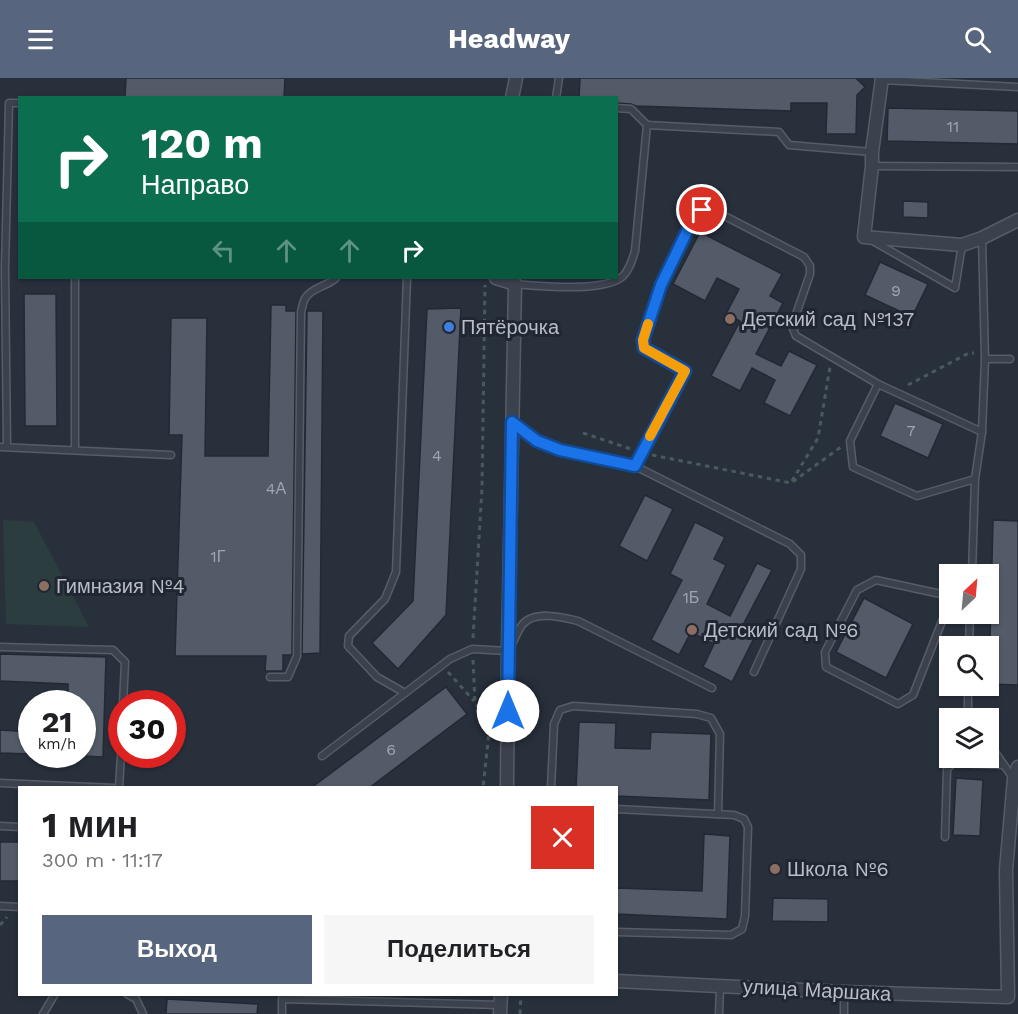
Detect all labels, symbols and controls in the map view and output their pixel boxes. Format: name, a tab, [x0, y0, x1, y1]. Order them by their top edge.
icon: menu	[24, 23, 57, 56]
text: Headway	[448, 23, 570, 55]
icon: search	[961, 23, 994, 56]
house number: 11	[947, 117, 959, 136]
text: 120 m	[141, 119, 263, 168]
icon: right	[42, 120, 120, 198]
text: Направо	[141, 169, 249, 201]
pin	[676, 184, 727, 235]
icon: arrive	[685, 193, 718, 226]
icon: left	[207, 234, 240, 267]
icon: ahead	[270, 234, 303, 267]
icon: ahead	[333, 234, 366, 267]
icon: right	[396, 234, 429, 267]
house number: 9	[891, 281, 901, 300]
place label: Детский сад №137	[742, 307, 914, 331]
marker: Детский сад №137	[723, 312, 737, 326]
place label: Пятёрочка	[461, 315, 560, 339]
marker: Пятёрочка	[442, 320, 456, 334]
house number: 7	[907, 421, 916, 440]
house number: 4	[432, 446, 442, 465]
house number: 4А	[266, 479, 287, 498]
house number: 1Г	[211, 547, 226, 566]
north arrow	[939, 564, 999, 624]
map controls	[939, 564, 999, 768]
place label: Гимназия №4	[56, 574, 185, 598]
marker: Гимназия №4	[37, 579, 51, 593]
house number: 1Б	[683, 588, 699, 607]
place label: Детский сад №6	[704, 618, 859, 642]
marker: Детский сад №6	[685, 623, 699, 637]
button: search	[939, 636, 999, 696]
position arrow	[476, 679, 540, 743]
speed limit sign: 30	[108, 690, 186, 768]
text: 21	[42, 704, 72, 739]
button: layers	[939, 708, 999, 768]
text: km/h	[38, 735, 76, 753]
house number: 6	[386, 740, 396, 759]
text: 1 мин	[42, 804, 138, 846]
button: close	[531, 806, 594, 869]
text: 300 m · 11:17	[42, 848, 163, 872]
place label: Школа №6	[787, 857, 889, 881]
marker: Школа №6	[768, 862, 782, 876]
button: Выход	[42, 915, 312, 984]
button: Поделиться	[324, 915, 594, 984]
street label: улица Маршака	[742, 974, 893, 1006]

